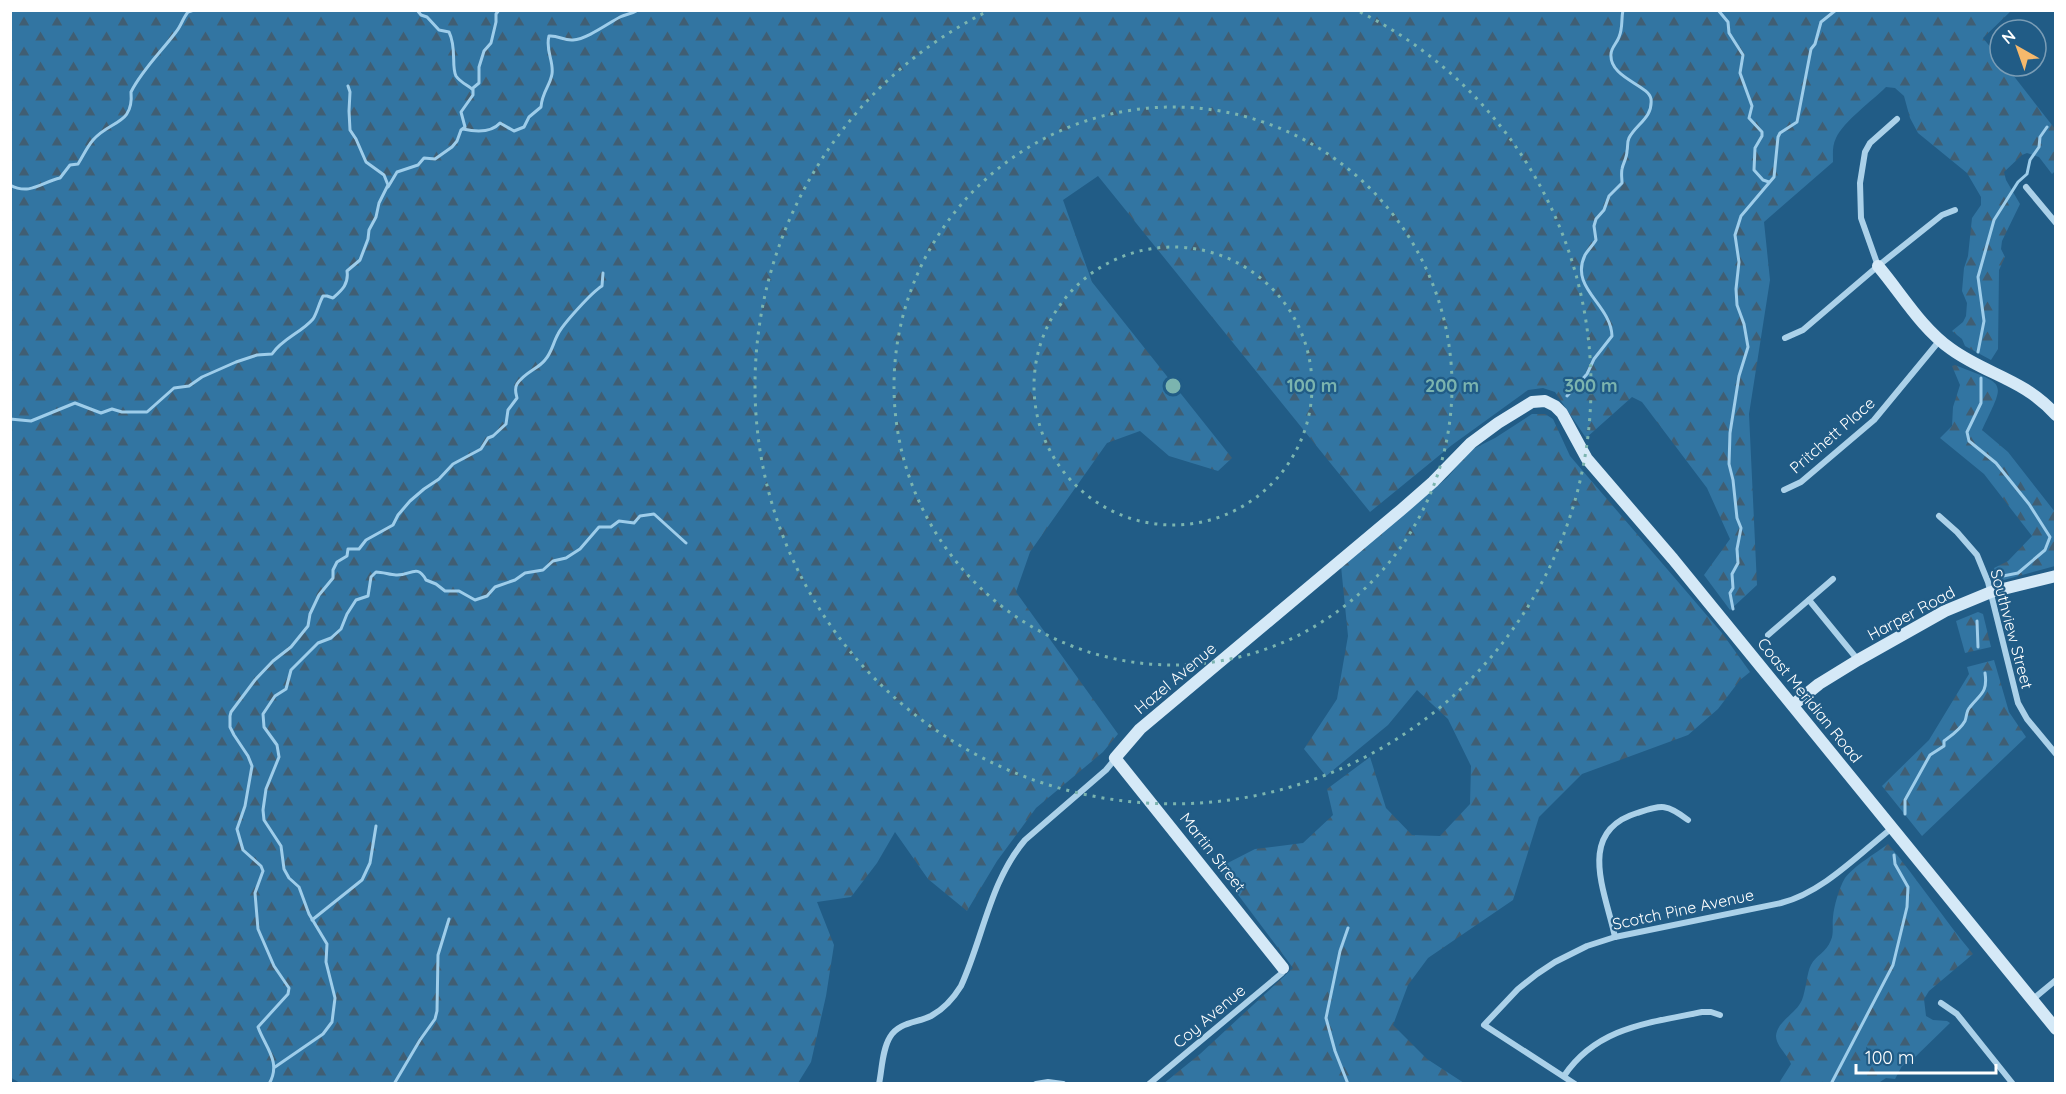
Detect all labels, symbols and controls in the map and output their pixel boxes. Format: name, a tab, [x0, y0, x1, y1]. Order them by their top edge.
north arrow	[1988, 18, 2048, 78]
text: N	[1997, 25, 2019, 48]
text: 100 m	[1287, 374, 1337, 397]
text: 200 m	[1425, 374, 1479, 397]
text: 300 m	[1564, 374, 1618, 397]
centre of rings	[1163, 376, 1183, 396]
street label: Pritchett Place	[1785, 393, 1879, 477]
street label: Southview Street	[1986, 567, 2038, 691]
street label: Harper Road	[1864, 582, 1958, 644]
street label: Coast Meridian Road	[1753, 633, 1867, 767]
street label: Hazel Avenue	[1130, 638, 1220, 718]
street label: Martin Street	[1176, 808, 1250, 896]
street label: Scotch Pine Avenue	[1610, 884, 1756, 934]
street label: Coy Avenue	[1169, 980, 1249, 1052]
scale bar	[1856, 1037, 1996, 1075]
text: 100 m	[1865, 1046, 1914, 1069]

